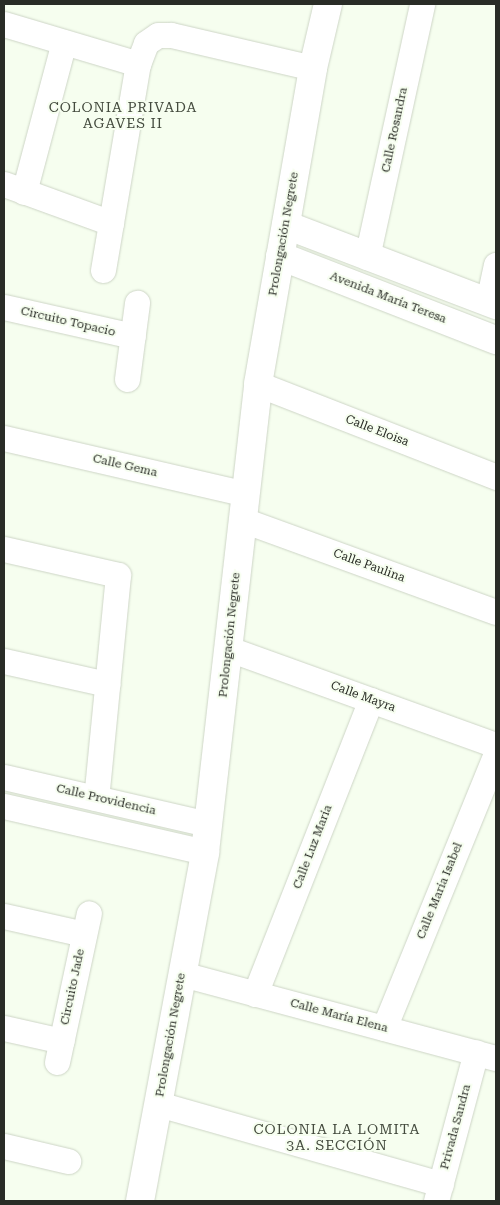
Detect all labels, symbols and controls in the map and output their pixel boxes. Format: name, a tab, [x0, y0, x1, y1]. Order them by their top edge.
street label: Calle Rosandra	[379, 86, 411, 174]
district label: COLONIA PRIVADA AGAVES II	[47, 99, 199, 132]
street label: Prolongación Negrete	[266, 171, 302, 297]
street label: Avenida María Teresa	[328, 269, 448, 327]
street label: Circuito Topacio	[19, 304, 117, 340]
street label: Calle Eloisa	[343, 412, 411, 450]
street label: Calle Gema	[91, 452, 159, 480]
street label: Calle Paulina	[331, 546, 407, 586]
street label: Prolongación Negrete	[216, 572, 244, 698]
street label: Calle Mayra	[329, 679, 397, 715]
street label: Calle Providencia	[55, 782, 157, 818]
street label: Calle Luz María	[290, 803, 336, 891]
street label: Calle María Isabel	[414, 841, 466, 941]
street label: Circuito Jade	[58, 948, 88, 1026]
street label: Prolongación Negrete	[153, 972, 189, 1098]
street label: Calle María Elena	[289, 996, 389, 1036]
street label: Privada Sandra	[438, 1083, 474, 1171]
district label: COLONIA LA LOMITA 3A. SECCIÓN	[251, 1121, 423, 1154]

